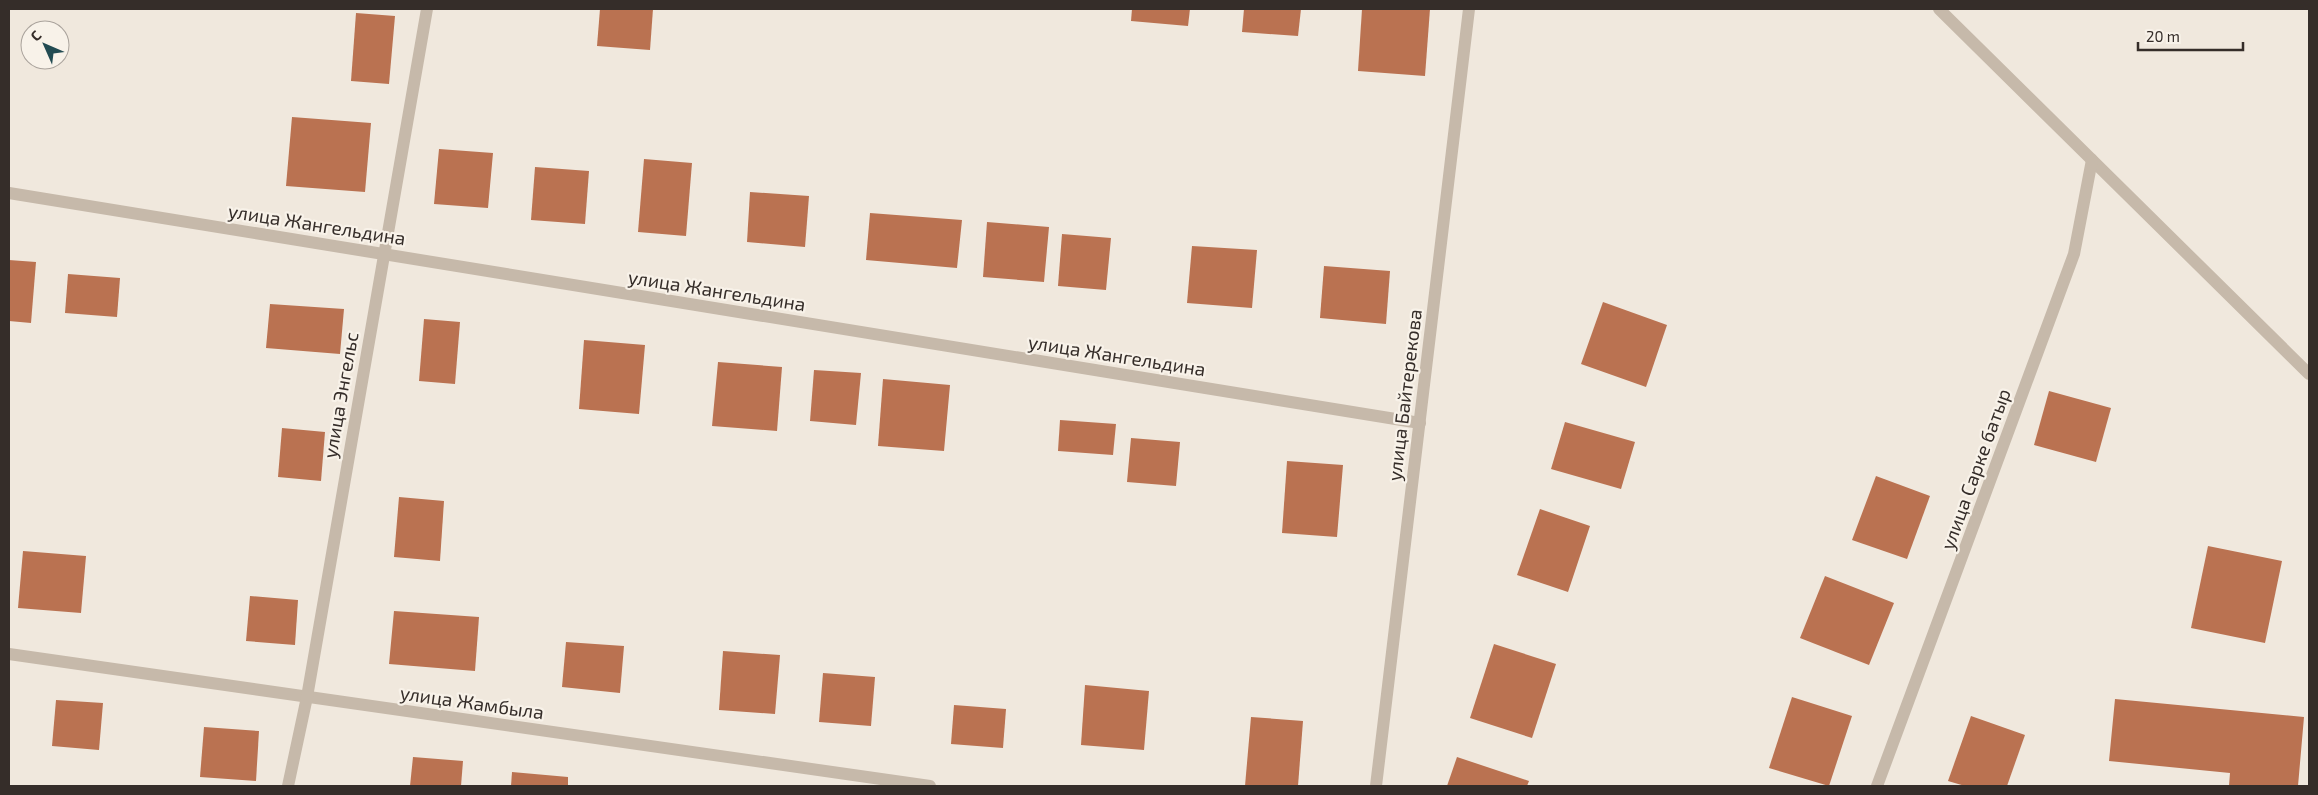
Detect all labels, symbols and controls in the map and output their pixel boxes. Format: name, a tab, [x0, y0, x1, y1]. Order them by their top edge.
north arrow	[20, 20, 70, 70]
scale bar	[2138, 20, 2243, 52]
text: С	[27, 27, 44, 44]
text: 20 m	[2146, 27, 2180, 45]
street label: улица Жангельдина	[226, 199, 407, 250]
street label: улица Жангельдина	[626, 265, 807, 316]
street label: улица Байтерекова	[1382, 308, 1427, 482]
street label: улица Энгельс	[318, 330, 363, 460]
street label: улица Жангельдина	[1026, 330, 1207, 381]
street label: улица Сарке батыр	[1935, 385, 2016, 553]
street label: улица Жамбыла	[398, 681, 545, 724]

